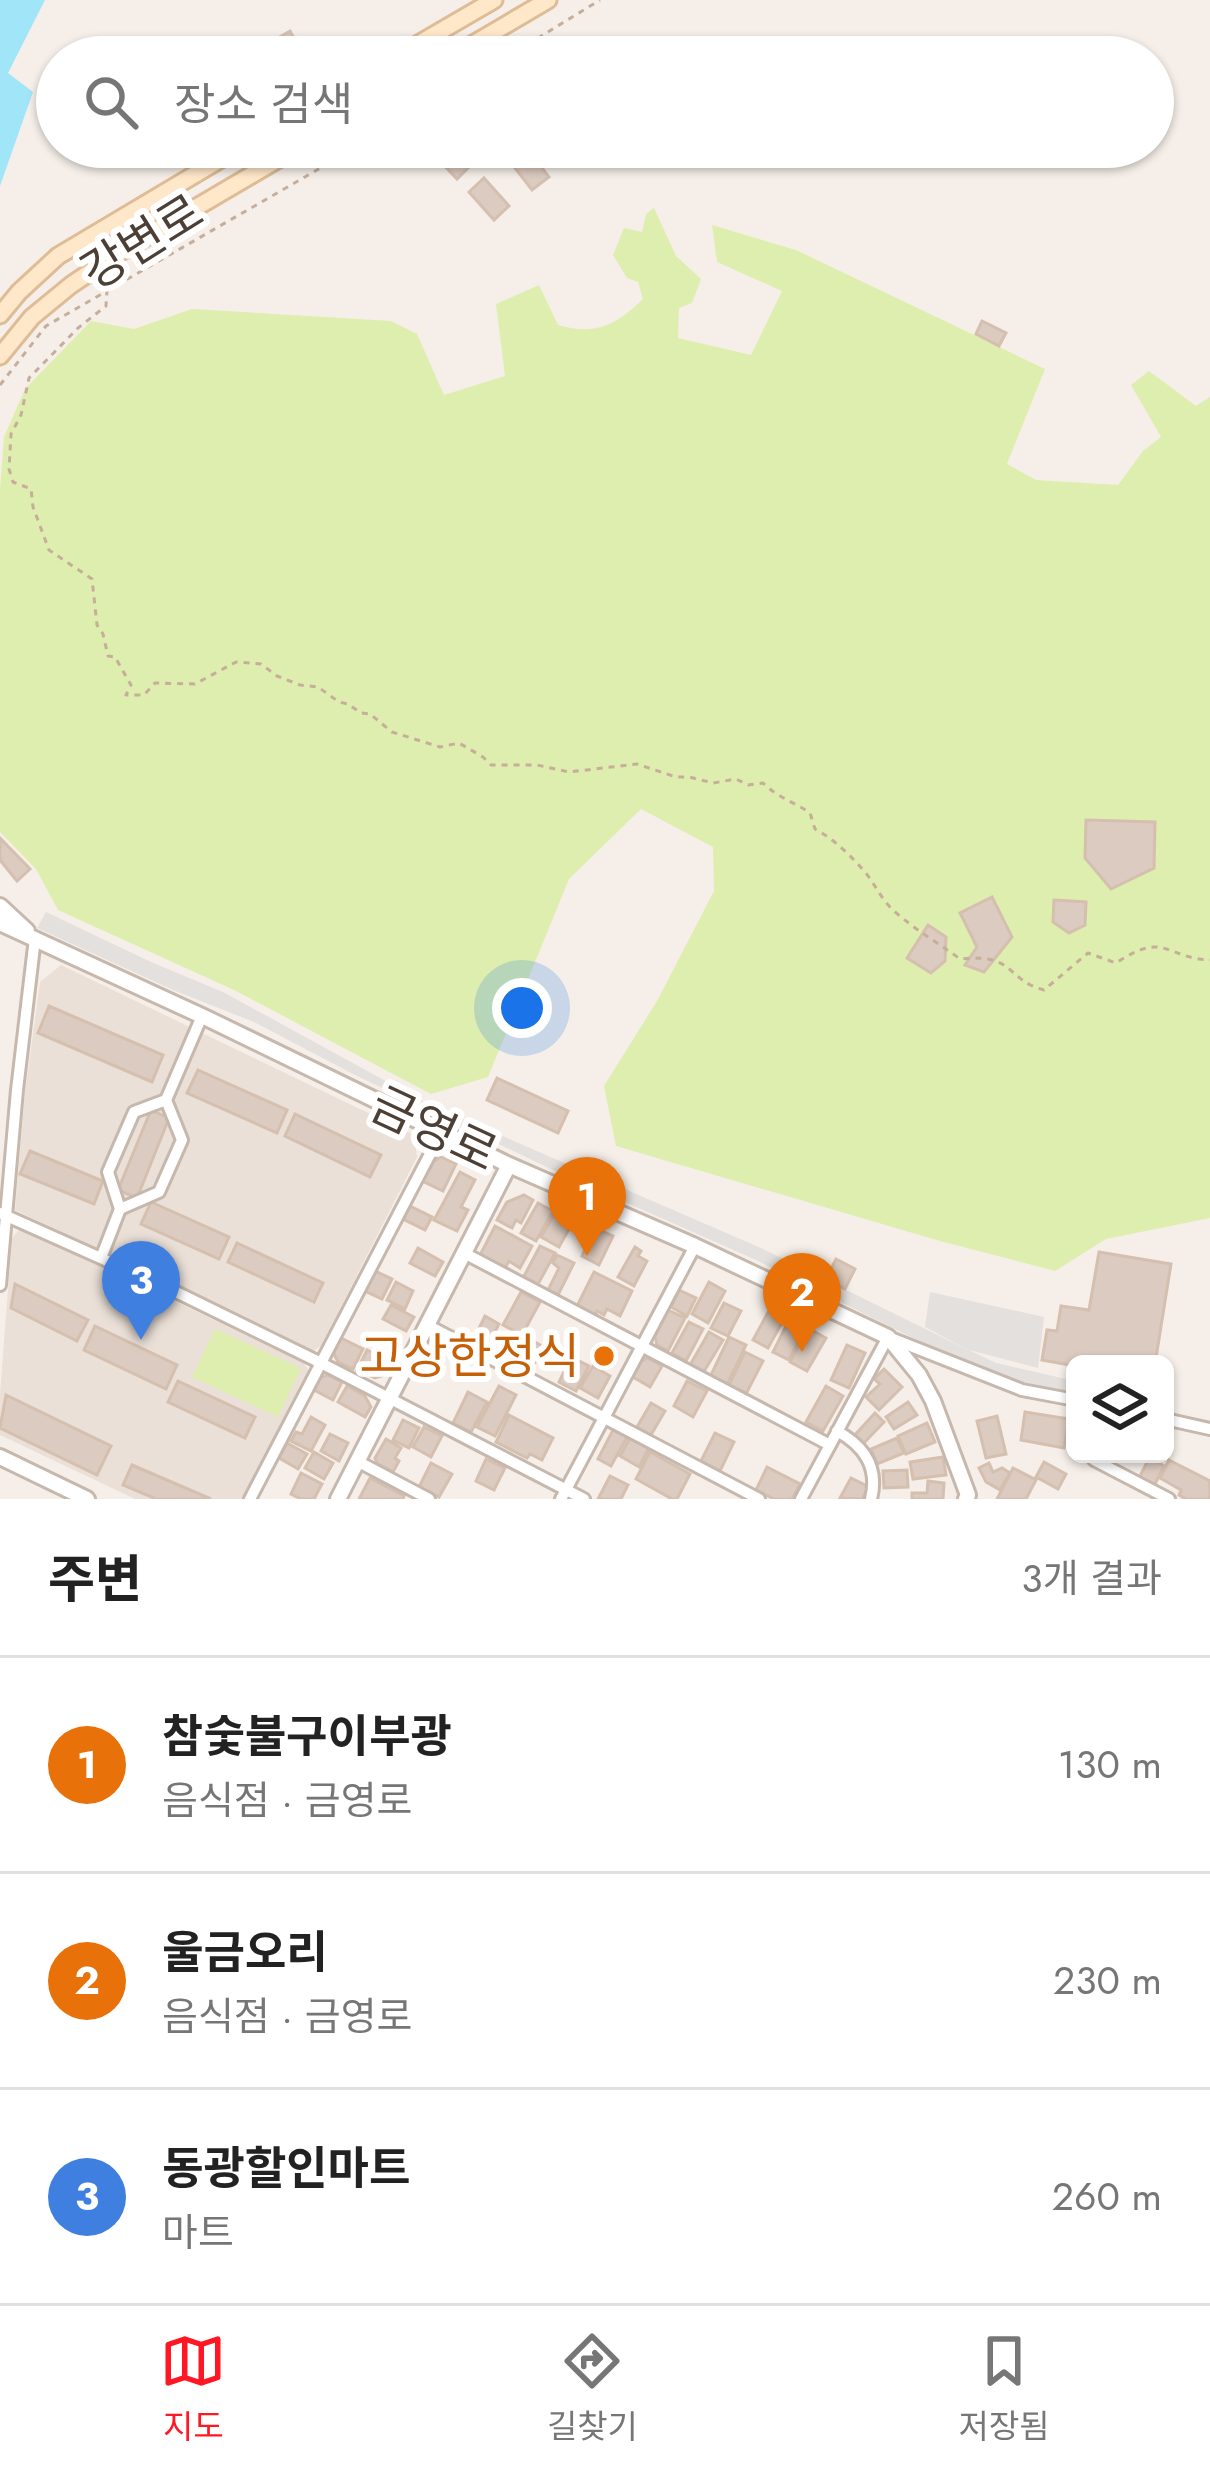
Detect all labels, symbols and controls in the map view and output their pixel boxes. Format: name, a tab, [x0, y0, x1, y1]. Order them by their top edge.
search box	[36, 36, 1174, 168]
icon: search	[78, 69, 144, 135]
text: 장소 검색	[174, 72, 353, 137]
street label: 강변로	[68, 178, 216, 306]
your location	[492, 978, 552, 1038]
street label: 금영로	[359, 1070, 509, 1188]
pin: 1	[548, 1157, 626, 1256]
pin: 3	[102, 1241, 180, 1340]
pin: 2	[763, 1253, 841, 1352]
place label: 고상한정식	[359, 1322, 580, 1391]
marker: 고상한정식	[591, 1343, 617, 1369]
map controls	[1066, 1355, 1174, 1463]
button: layers	[1066, 1355, 1174, 1463]
text: 주변	[48, 1542, 142, 1616]
text: 3개 결과	[1021, 1550, 1162, 1607]
text: 참숯불구이부광	[162, 1704, 452, 1769]
text: 1	[77, 1736, 97, 1793]
text: 130 m	[1058, 1736, 1162, 1793]
text: 음식점 · 금영로	[162, 1772, 412, 1829]
text: 울금오리	[162, 1920, 328, 1985]
text: 2	[74, 1952, 100, 2009]
text: 230 m	[1053, 1952, 1162, 2009]
text: 음식점 · 금영로	[162, 1988, 412, 2045]
text: 동광할인마트	[162, 2136, 410, 2201]
text: 3	[75, 2168, 99, 2225]
text: 260 m	[1052, 2168, 1162, 2225]
text: 마트	[162, 2204, 234, 2261]
tab: 지도	[160, 2328, 226, 2450]
tab: 길찾기	[547, 2328, 638, 2450]
tab: 저장됨	[959, 2328, 1050, 2450]

